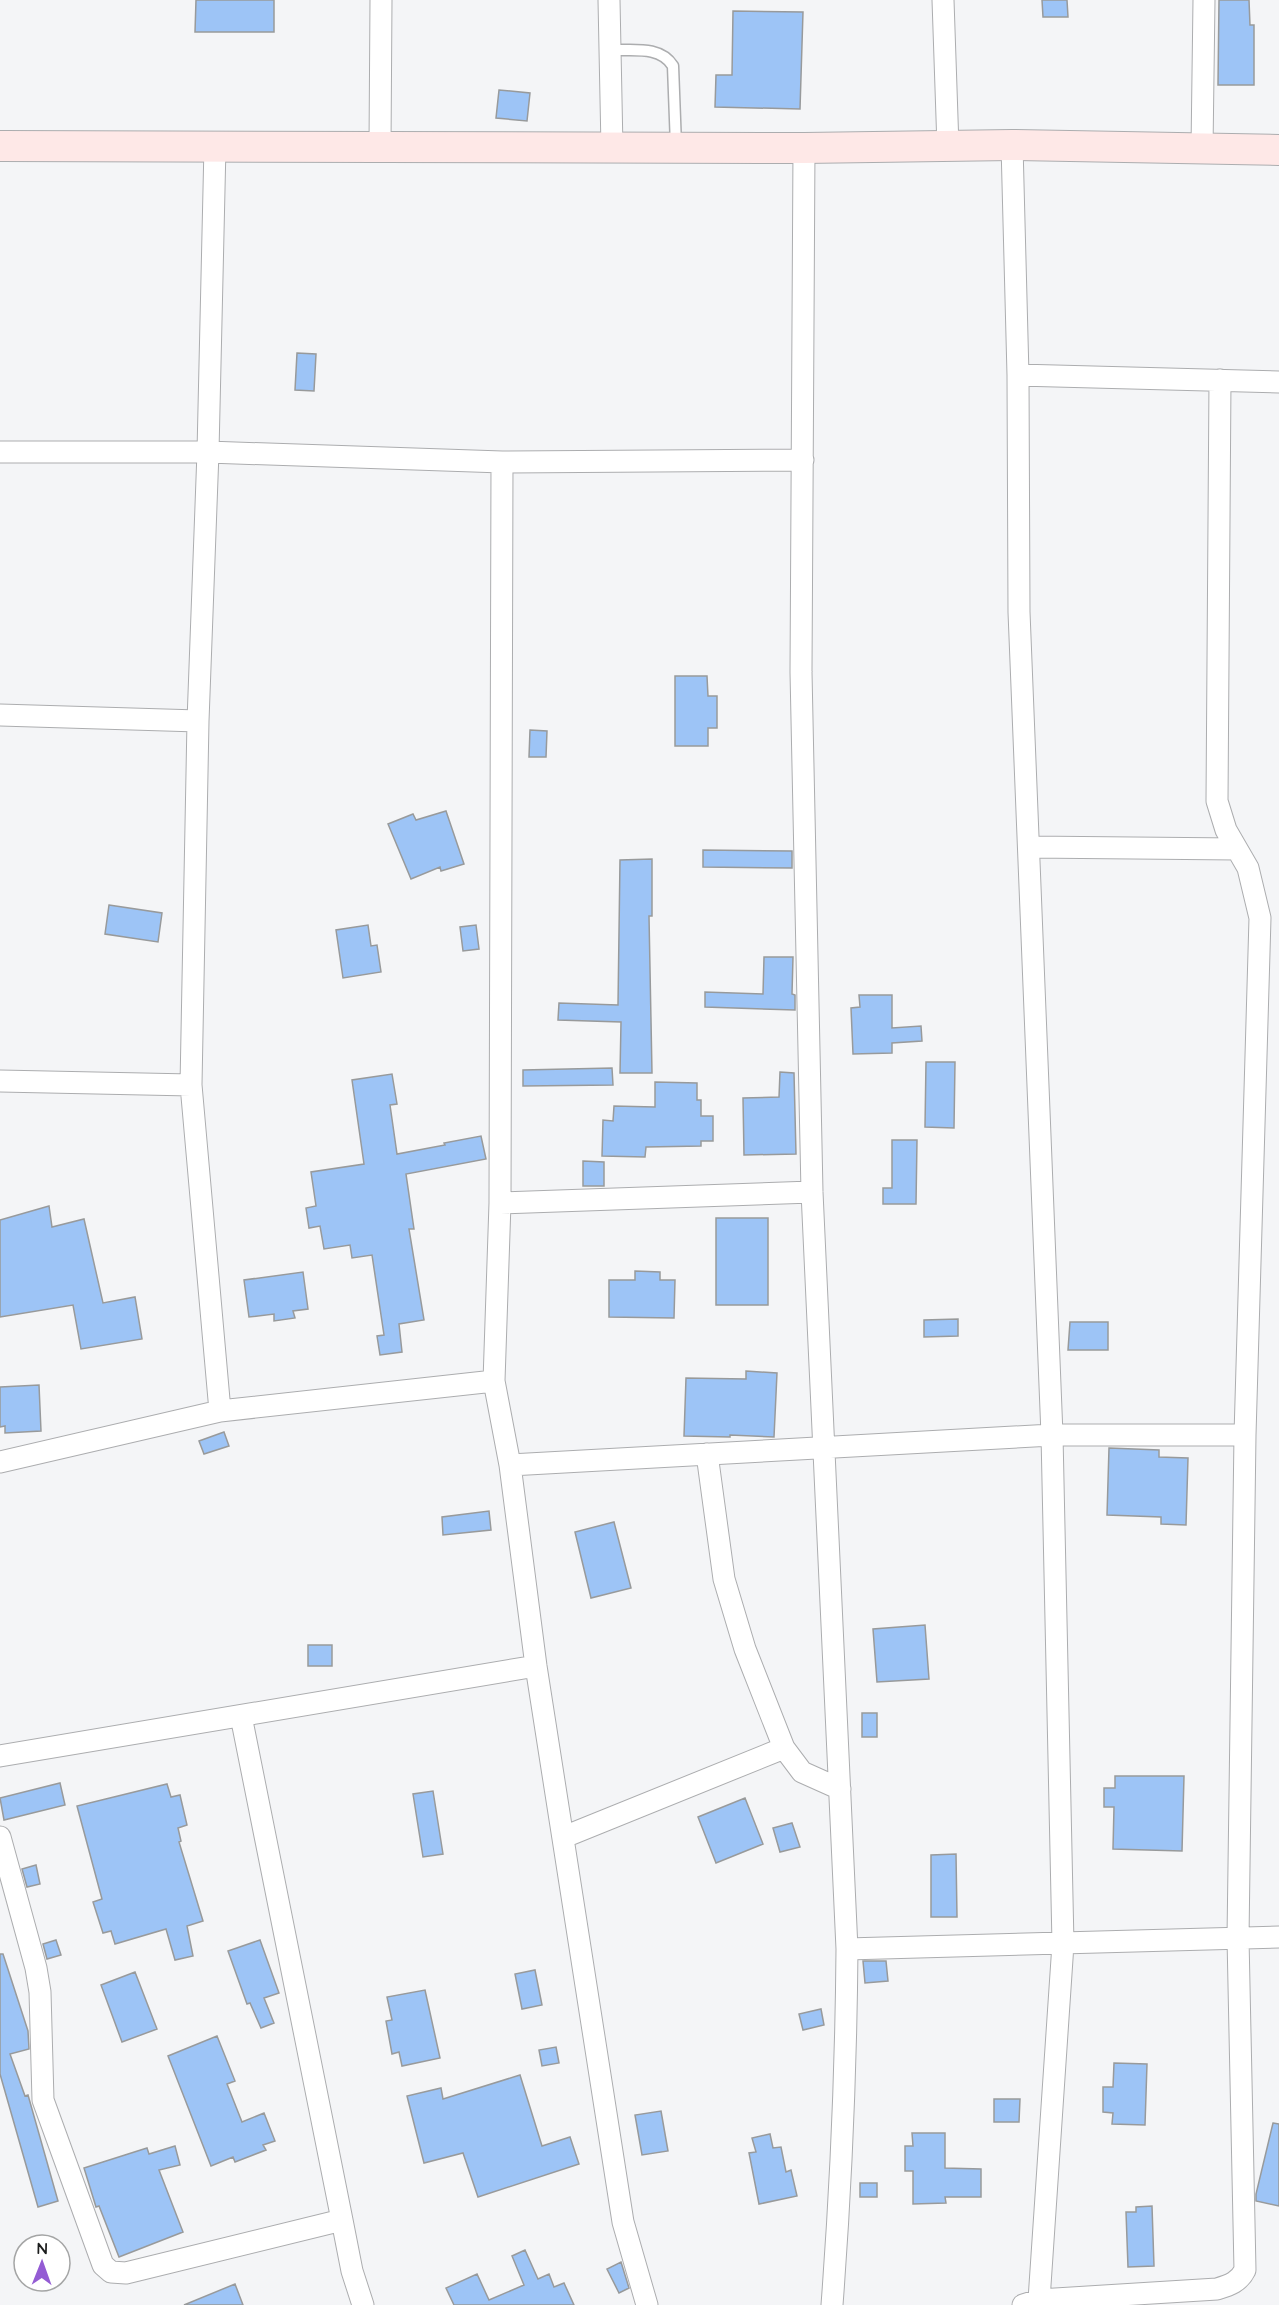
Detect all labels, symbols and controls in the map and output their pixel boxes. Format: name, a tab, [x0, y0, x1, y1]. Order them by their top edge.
north arrow	[12, 2233, 72, 2293]
text: N	[36, 2238, 48, 2258]

